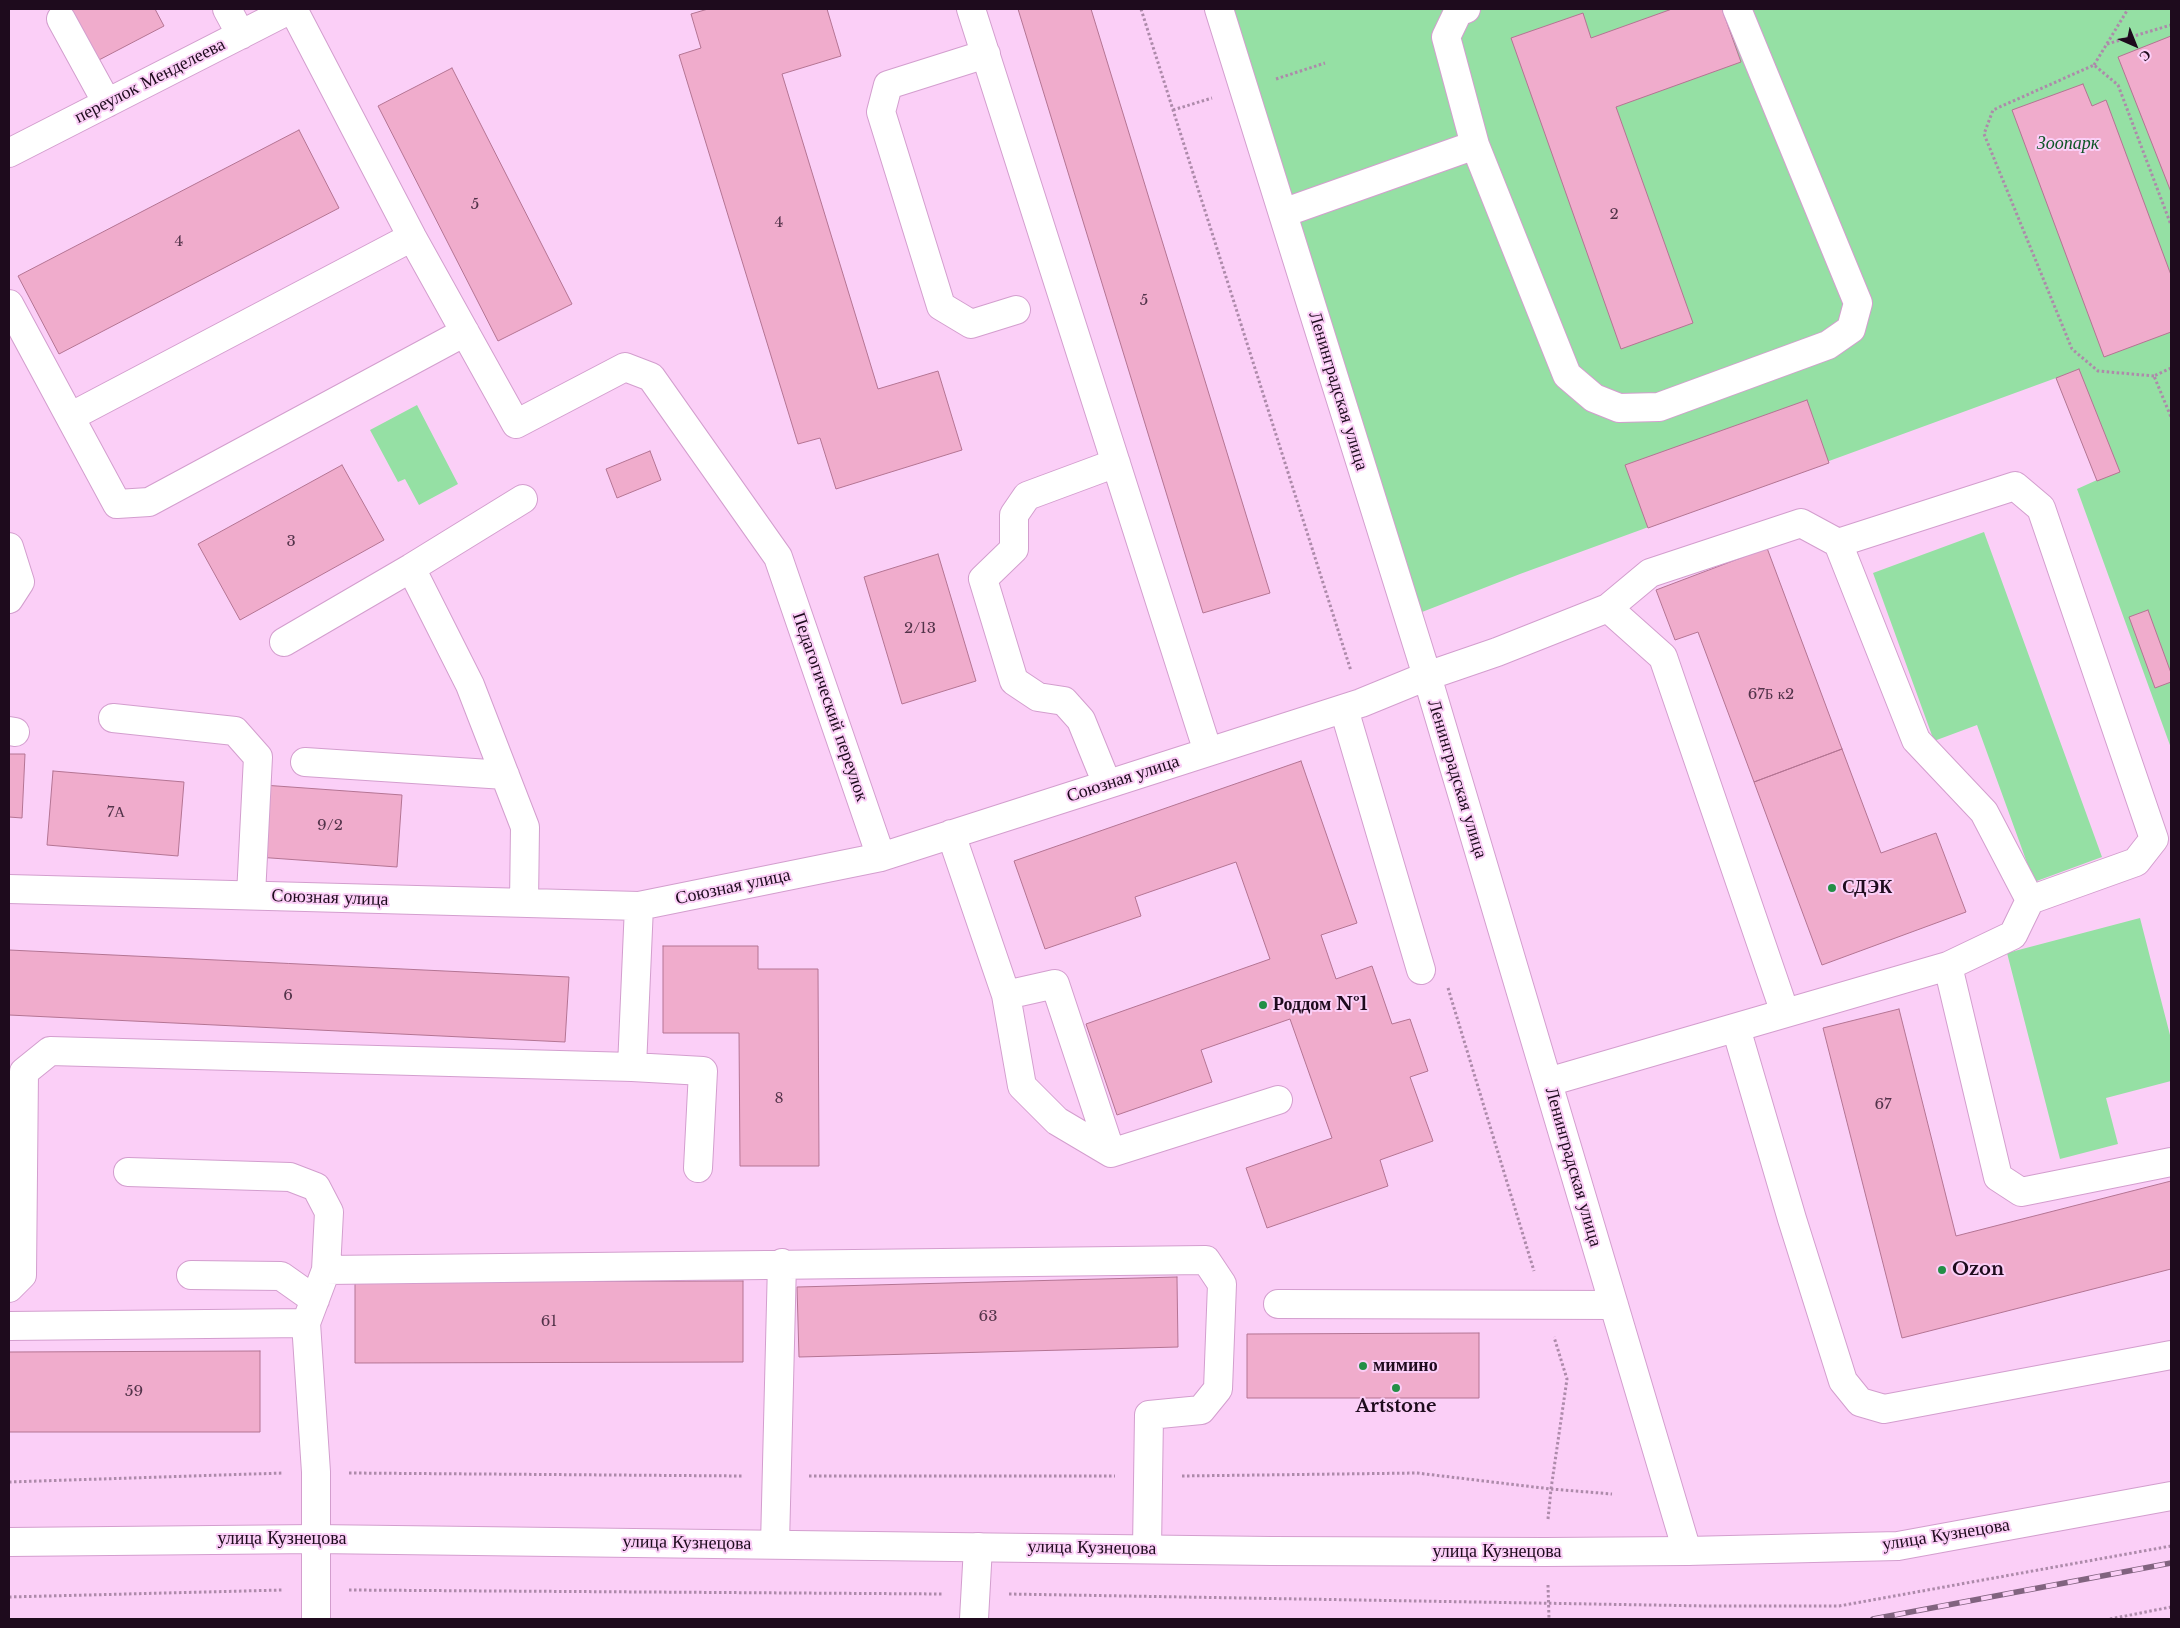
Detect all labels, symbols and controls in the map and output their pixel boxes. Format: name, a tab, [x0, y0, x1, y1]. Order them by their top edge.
north arrow	[2110, 20, 2160, 70]
street label: переулок Менделеева	[71, 34, 229, 128]
text: С	[2136, 46, 2155, 66]
park label: Зоопарк	[2037, 133, 2099, 155]
house number: 5	[471, 196, 479, 214]
house number: 2	[1609, 206, 1619, 224]
house number: 4	[775, 214, 783, 232]
house number: 4	[175, 233, 183, 251]
house number: 5	[1140, 292, 1148, 310]
street label: Ленинградская улица	[1304, 309, 1372, 473]
house number: 3	[286, 533, 296, 551]
street label: Педагогический переулок	[787, 610, 873, 804]
house number: 2/13	[904, 620, 936, 638]
house number: 67Б к2	[1748, 686, 1794, 704]
street label: Ленинградская улица	[1423, 697, 1491, 861]
street label: Союзная улица	[1064, 751, 1182, 807]
house number: 7А	[107, 804, 125, 822]
house number: 9/2	[317, 817, 343, 835]
street label: Союзная улица	[673, 864, 793, 910]
place label: СДЭК	[1842, 877, 1892, 899]
marker: СДЭК	[1826, 882, 1838, 894]
street label: Союзная улица	[271, 885, 389, 911]
house number: 6	[283, 987, 293, 1005]
place label: Роддом №1	[1273, 994, 1368, 1016]
marker: Роддом №1	[1257, 999, 1269, 1011]
street label: Ленинградская улица	[1540, 1085, 1606, 1249]
house number: 8	[774, 1090, 784, 1108]
house number: 67	[1874, 1096, 1892, 1114]
place label: Ozon	[1952, 1259, 2004, 1281]
marker: Ozon	[1936, 1264, 1948, 1276]
house number: 63	[979, 1308, 997, 1326]
house number: 61	[541, 1313, 557, 1331]
place label: мимино	[1373, 1355, 1438, 1377]
marker: мимино	[1357, 1360, 1369, 1372]
marker: Artstone	[1390, 1382, 1402, 1394]
house number: 59	[125, 1383, 143, 1401]
place label: Artstone	[1355, 1396, 1437, 1418]
street label: улица Кузнецова	[1881, 1514, 2011, 1556]
street label: улица Кузнецова	[218, 1528, 346, 1550]
street label: улица Кузнецова	[622, 1531, 752, 1555]
street label: улица Кузнецова	[1027, 1536, 1157, 1560]
street label: улица Кузнецова	[1433, 1541, 1561, 1563]

